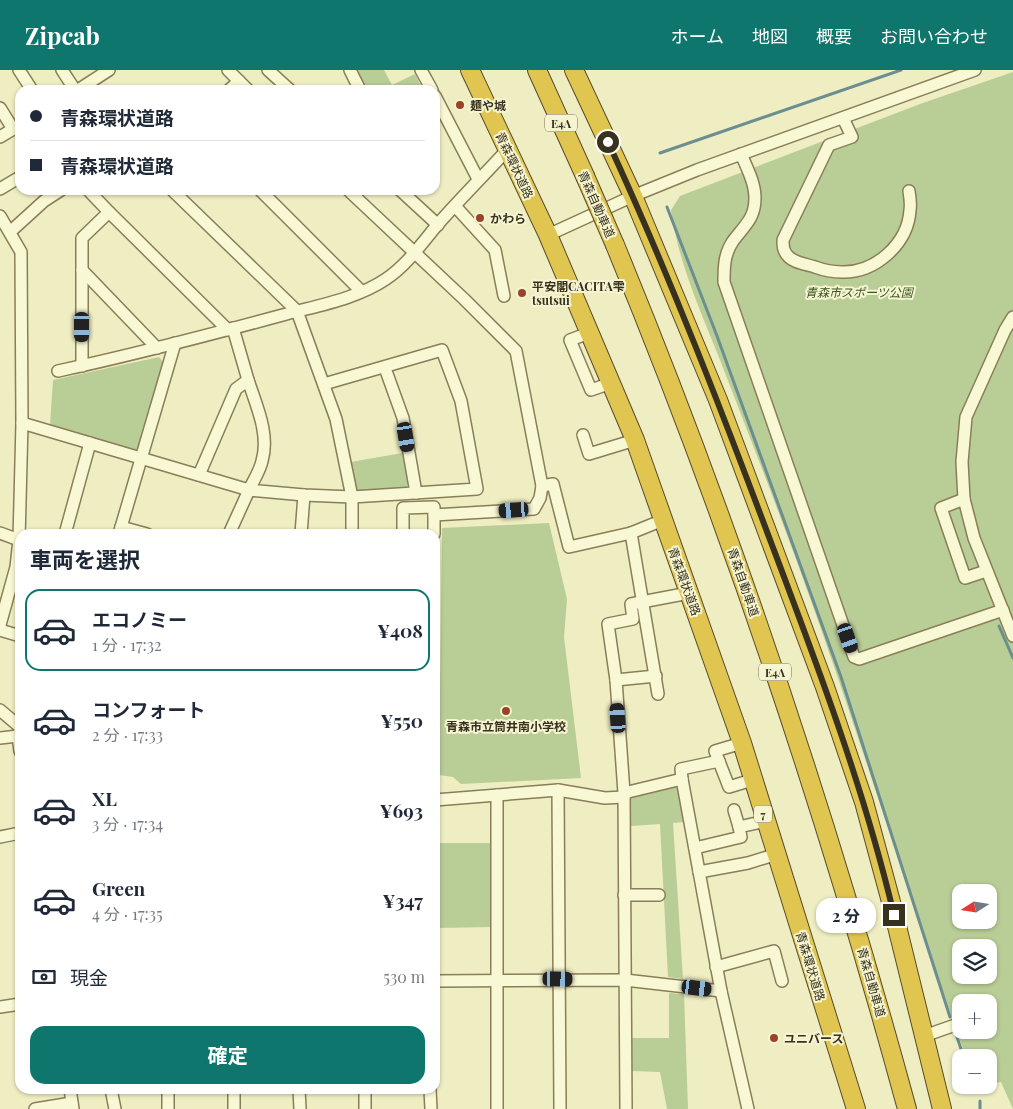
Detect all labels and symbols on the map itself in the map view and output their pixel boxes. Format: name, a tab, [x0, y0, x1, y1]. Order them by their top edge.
place label: 麺や城	[470, 97, 506, 113]
marker: 麺や城	[454, 99, 466, 111]
road number: E4A	[545, 114, 577, 132]
street label: 青森環状道路	[493, 129, 537, 201]
route start	[597, 131, 619, 153]
street label: 青森自動車道	[575, 168, 619, 240]
place label: かわら	[490, 210, 526, 226]
marker: かわら	[474, 212, 486, 224]
place label: 平安閣CACITA雫 tsutsui	[531, 278, 625, 308]
park label: 青森市スポーツ公園	[805, 284, 915, 300]
marker: 平安閣CACITA雫 tsutsui	[516, 287, 528, 299]
car	[74, 312, 89, 342]
car	[396, 421, 415, 453]
car	[498, 501, 529, 519]
street label: 青森環状道路	[665, 544, 705, 618]
street label: 青森自動車道	[725, 545, 763, 619]
car	[836, 621, 859, 655]
road number: E4A	[759, 664, 791, 680]
car	[609, 703, 626, 733]
marker: 青森市立筒井南小学校	[500, 705, 512, 717]
place label: 青森市立筒井南小学校	[446, 718, 566, 734]
road number: 7	[754, 806, 772, 822]
north arrow	[952, 884, 998, 929]
callout: 2 分	[816, 898, 876, 932]
route end	[883, 904, 905, 926]
street label: 青森環状道路	[793, 929, 829, 1003]
street label: 青森自動車道	[854, 945, 890, 1019]
car	[542, 971, 573, 987]
car	[681, 979, 712, 997]
place label: ユニバース	[784, 1030, 843, 1046]
marker: ユニバース	[768, 1032, 780, 1044]

